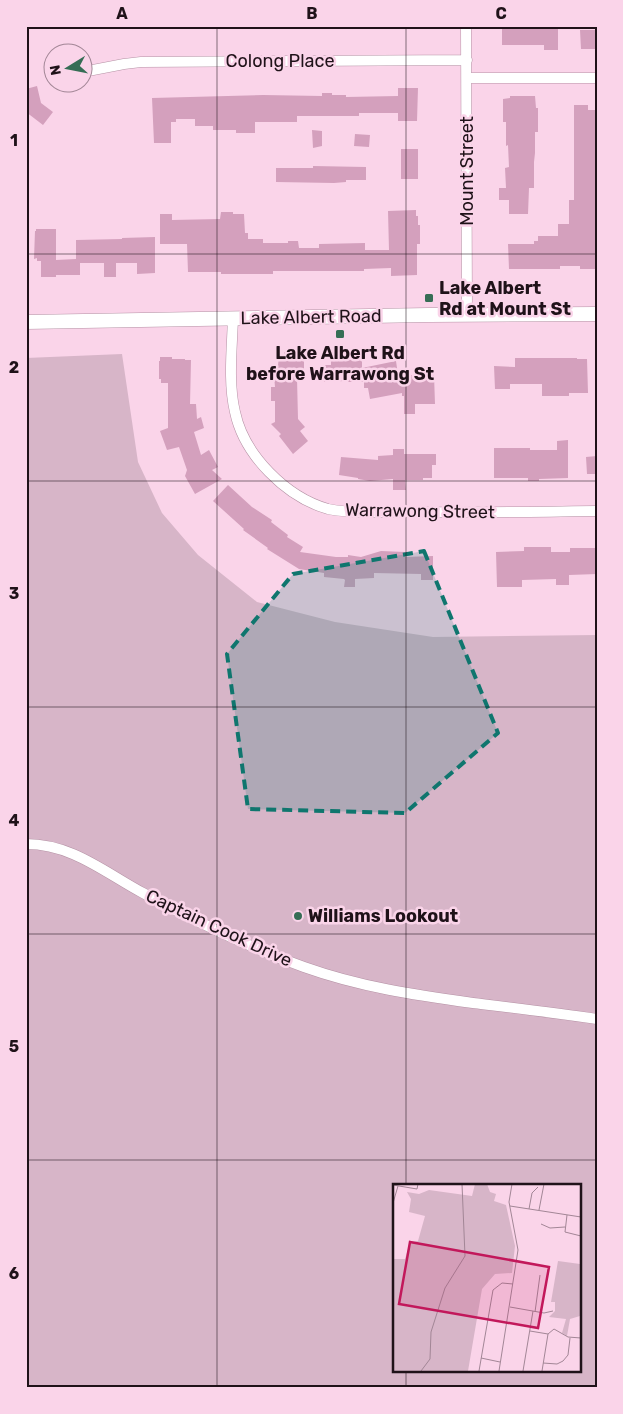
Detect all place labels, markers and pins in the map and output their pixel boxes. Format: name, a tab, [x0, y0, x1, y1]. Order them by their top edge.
place label: Lake Albert Rd at Mount St	[439, 277, 571, 320]
marker: Lake Albert Rd at Mount St	[423, 292, 435, 304]
marker: Lake Albert Rd before Warrawong St	[334, 328, 346, 340]
place label: Lake Albert Rd before Warrawong St	[246, 342, 434, 385]
place label: Williams Lookout	[308, 905, 458, 927]
marker: Williams Lookout	[292, 910, 304, 922]

